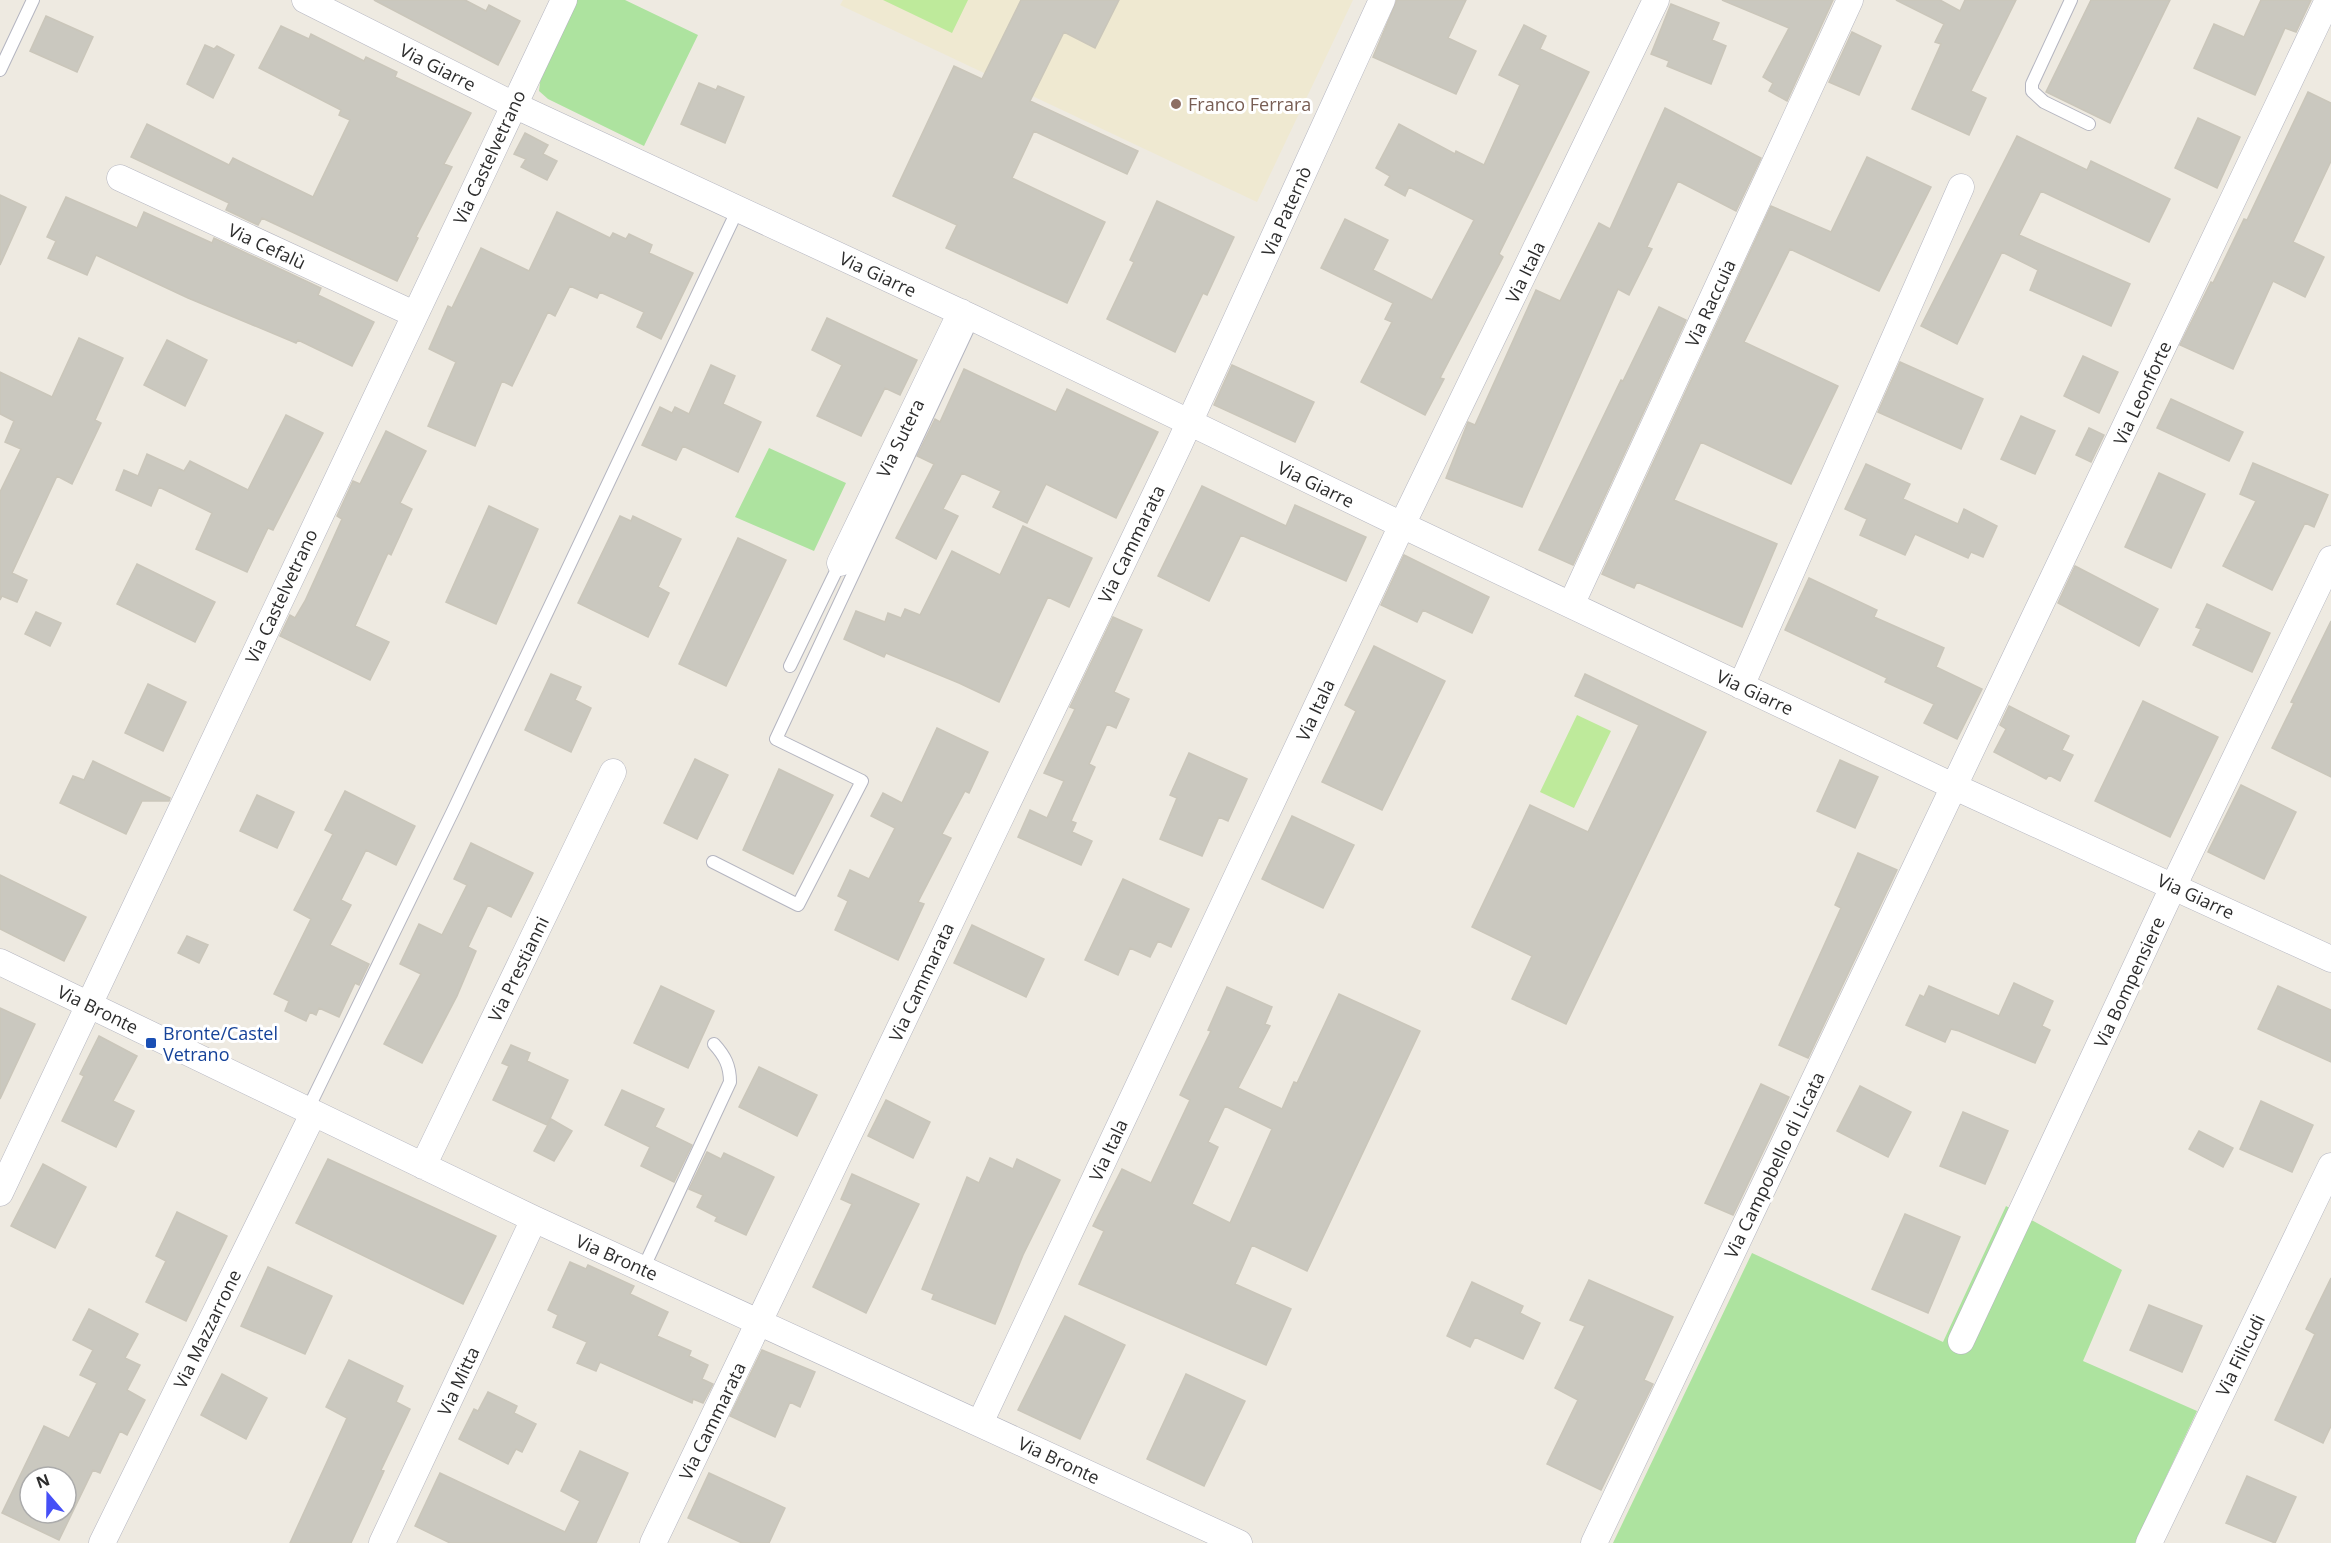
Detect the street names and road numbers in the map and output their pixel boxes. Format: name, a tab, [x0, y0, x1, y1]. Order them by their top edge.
street label: Via Giarre	[396, 38, 480, 96]
street label: Via Castelvetrano	[447, 86, 531, 228]
street label: Via Paternò	[1255, 162, 1317, 260]
street label: Via Cefalù	[224, 218, 310, 274]
street label: Via Itala	[1500, 237, 1550, 307]
street label: Via Giarre	[836, 246, 920, 302]
street label: Via Raccuia	[1679, 255, 1741, 351]
street label: Via Leonforte	[2107, 337, 2177, 449]
street label: Via Sutera	[871, 395, 929, 481]
street label: Via Giarre	[1274, 455, 1358, 513]
street label: Via Cammarata	[1092, 481, 1170, 607]
street label: Via Castelvetrano	[239, 525, 323, 667]
street label: Via Giarre	[1713, 664, 1797, 720]
street label: Via Itala	[1290, 675, 1340, 745]
street label: Via Giarre	[2154, 868, 2238, 924]
street label: Via Prestianni	[482, 912, 554, 1026]
street label: Via Bompensiere	[2088, 913, 2170, 1051]
street label: Via Cammarata	[883, 919, 959, 1045]
street label: Via Bronte	[53, 979, 143, 1039]
street label: Via Campobello di Licata	[1718, 1068, 1830, 1262]
street label: Via Itala	[1083, 1115, 1133, 1185]
street label: Via Bronte	[572, 1228, 662, 1286]
street label: Via Mazzarrone	[168, 1265, 246, 1393]
street label: Via Filicudi	[2210, 1310, 2270, 1400]
street label: Via Mitta	[432, 1343, 484, 1419]
street label: Via Cammarata	[673, 1358, 751, 1484]
street label: Via Bronte	[1014, 1431, 1104, 1489]

